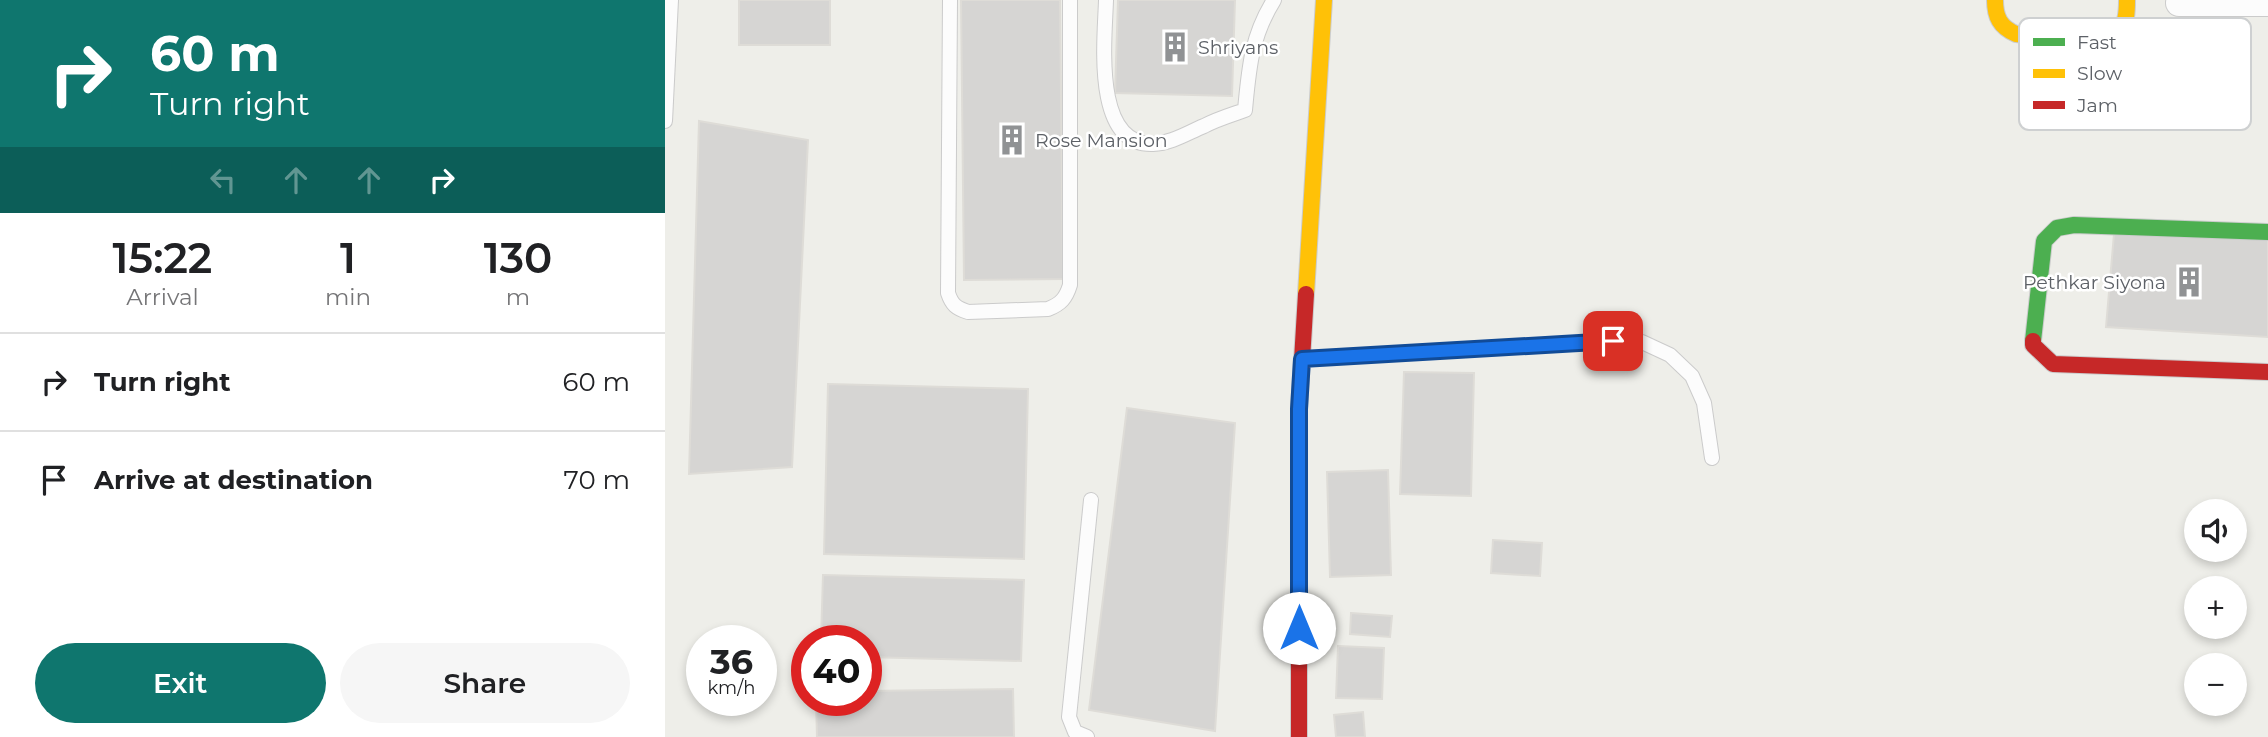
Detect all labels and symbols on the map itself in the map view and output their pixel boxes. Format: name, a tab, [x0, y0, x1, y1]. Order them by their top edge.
legend	[2019, 18, 2251, 130]
building icon: Shriyans	[1158, 30, 1192, 64]
text: Fast	[2077, 31, 2117, 54]
place label: Shriyans	[1198, 36, 1278, 59]
text: Slow	[2077, 62, 2122, 85]
text: Jam	[2076, 94, 2118, 117]
building icon: Rose Mansion	[995, 123, 1029, 157]
place label: Rose Mansion	[1035, 129, 1168, 152]
building icon: Pethkar Siyona	[2172, 265, 2206, 299]
place label: Pethkar Siyona	[2023, 271, 2166, 294]
pin	[1583, 311, 1643, 371]
position arrow	[1262, 591, 1336, 665]
speed limit sign: 40	[791, 625, 882, 716]

